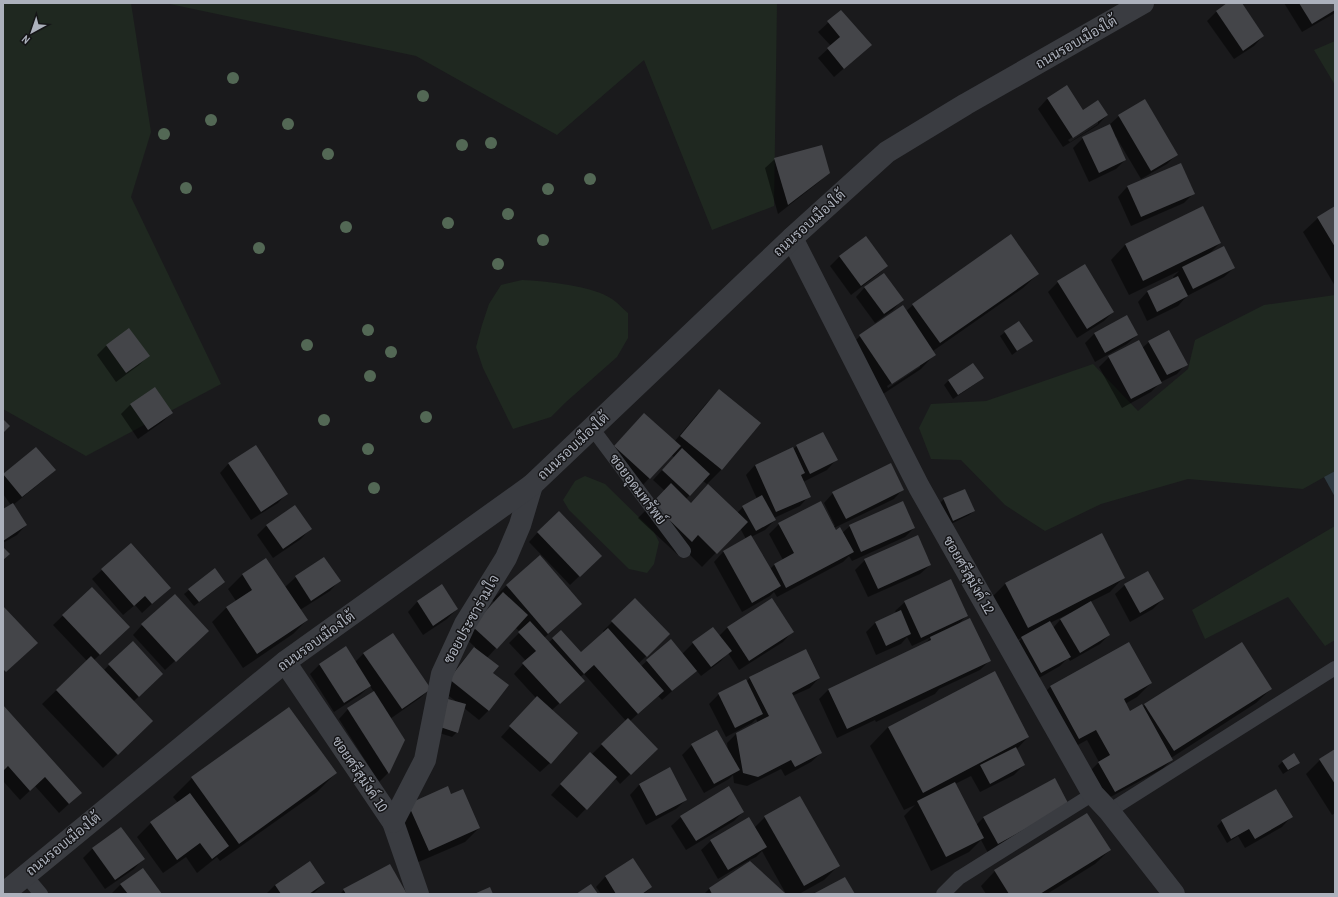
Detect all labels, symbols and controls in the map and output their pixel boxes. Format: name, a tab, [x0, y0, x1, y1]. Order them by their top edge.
street label: ถนนรอบเมืองใต้	[1032, 11, 1121, 73]
north arrow	[12, 12, 52, 52]
text: N	[19, 32, 33, 47]
street label: ถนนรอบเมืองใต้	[769, 185, 850, 260]
street label: ถนนรอบเมืองใต้	[533, 408, 613, 484]
street label: ซอยอุดมทรัพย์	[605, 450, 670, 529]
street label: ซอยศรีสุมังค์ 12	[938, 533, 999, 618]
street label: ซอยประชาร่วมใจ	[439, 571, 503, 667]
street label: ถนนรอบเมืองใต้	[274, 606, 359, 675]
street label: ซอยศรีสุมังค์ 10	[327, 733, 392, 816]
street label: ถนนรอบเมืองใต้	[22, 808, 105, 880]

